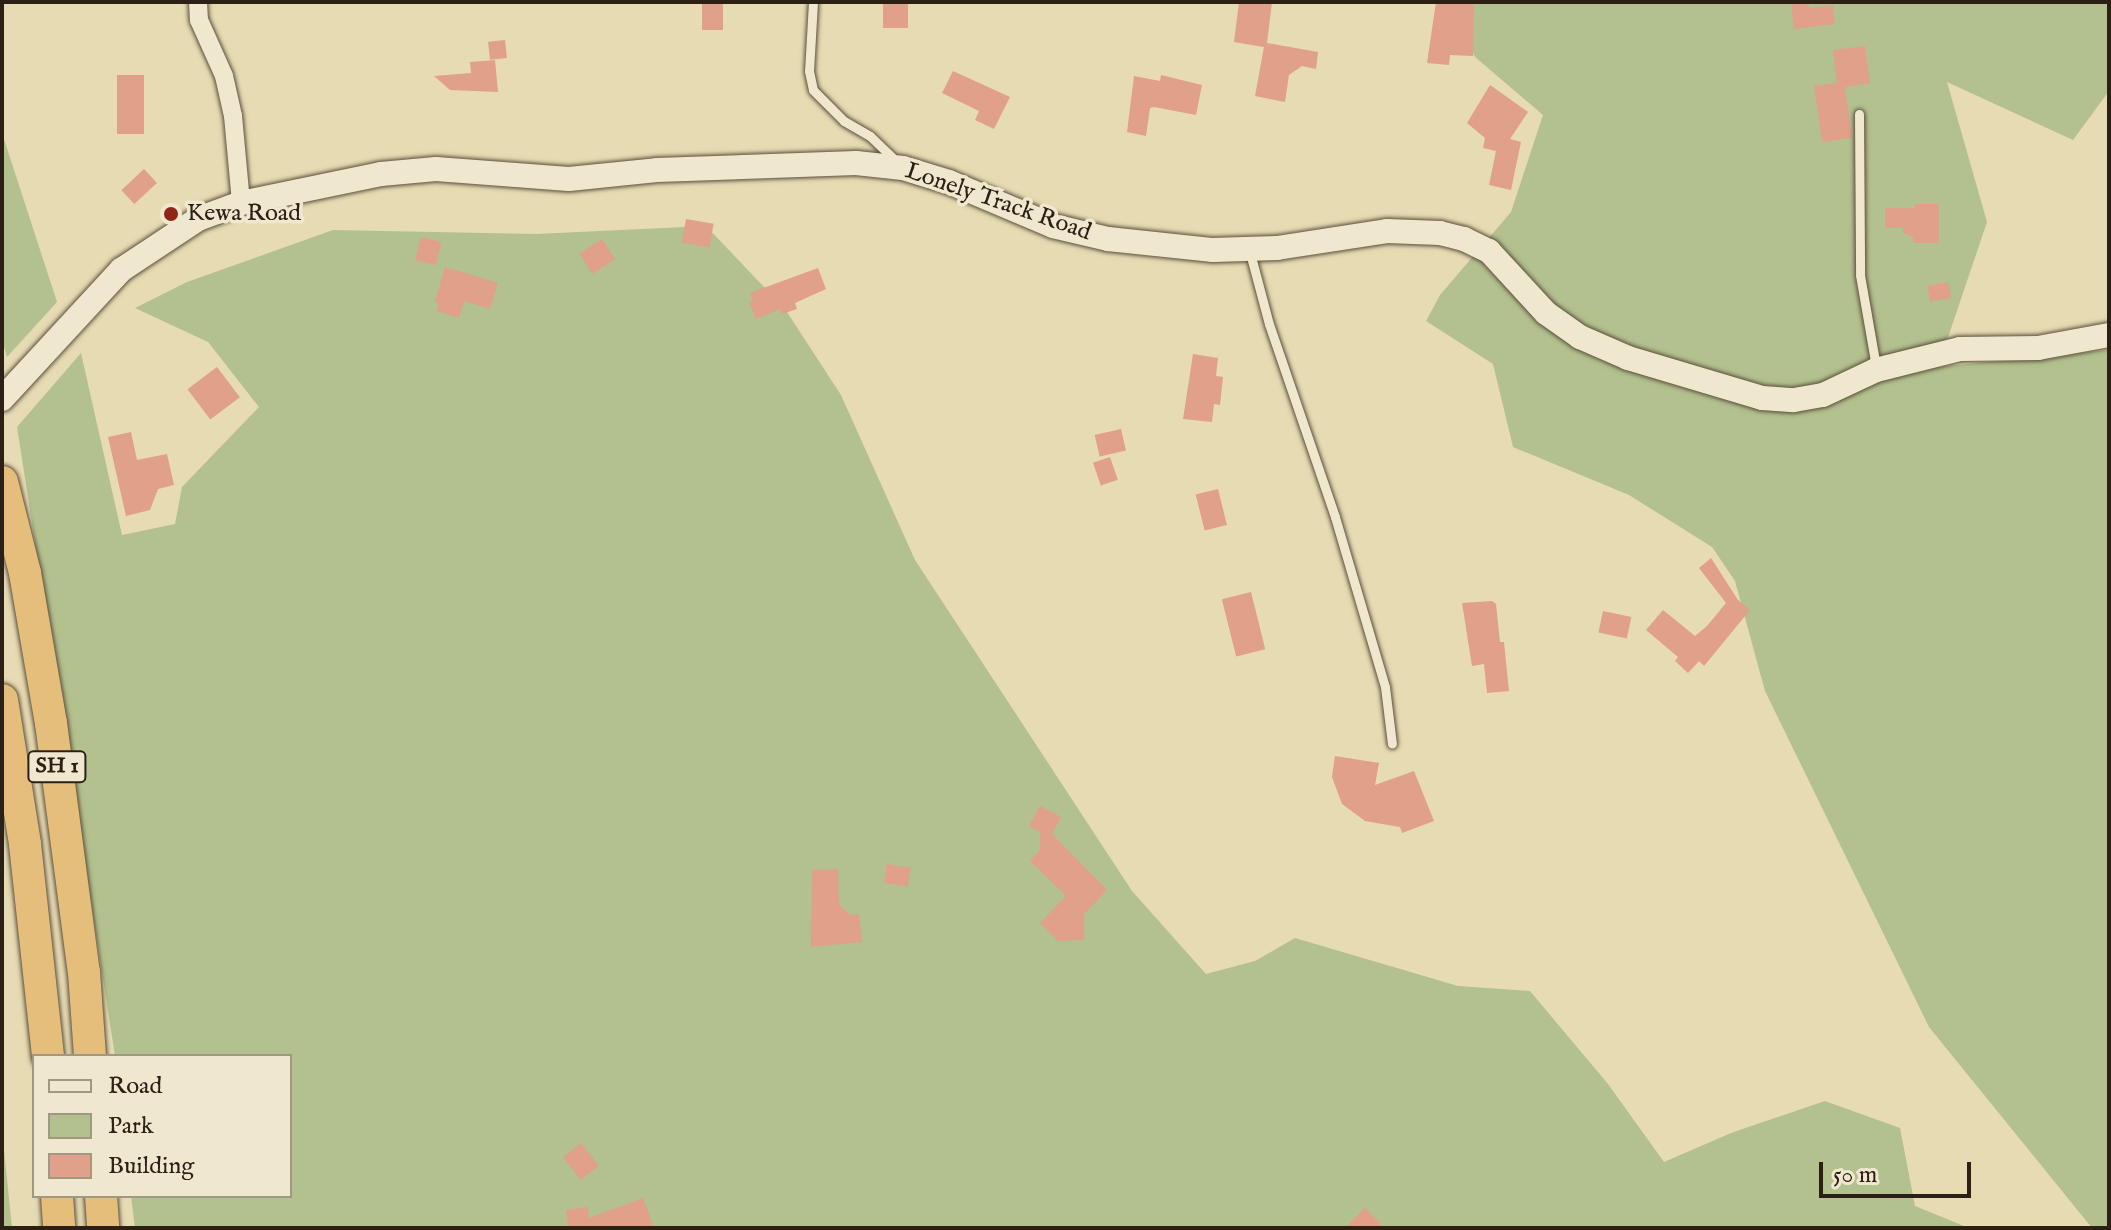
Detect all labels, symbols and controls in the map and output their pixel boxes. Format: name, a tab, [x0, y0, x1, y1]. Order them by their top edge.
street label: Lonely Track Road	[901, 157, 1095, 247]
place label: Kewa Road	[187, 200, 301, 228]
marker: Kewa Road	[162, 205, 180, 223]
road number: SH 1	[27, 749, 87, 785]
legend	[32, 1054, 292, 1198]
text: Road	[108, 1071, 162, 1102]
text: Park	[108, 1111, 154, 1142]
scale bar	[1823, 1146, 1975, 1196]
text: Building	[108, 1151, 194, 1182]
text: 50 m	[1833, 1160, 1877, 1191]

